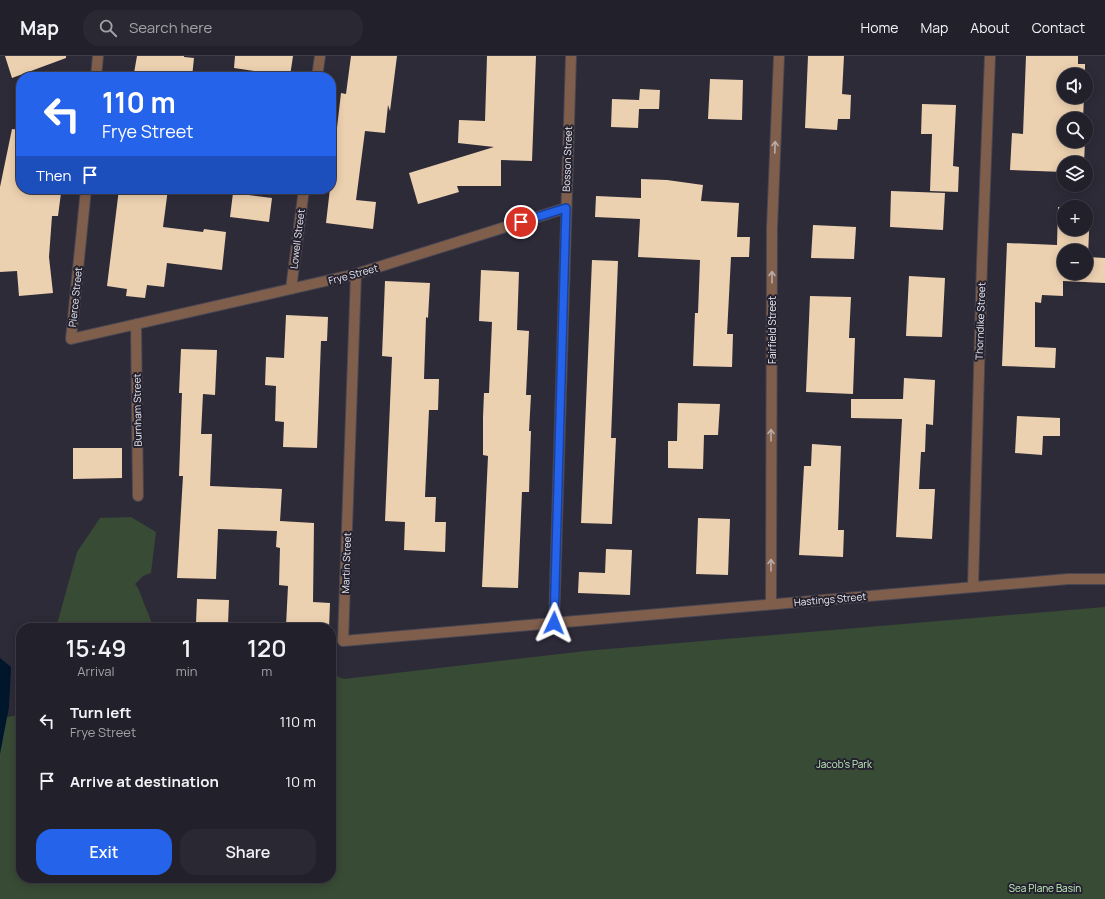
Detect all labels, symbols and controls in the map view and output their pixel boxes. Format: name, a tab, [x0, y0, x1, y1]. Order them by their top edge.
search box	[83, 10, 363, 46]
text: Map	[20, 15, 59, 41]
icon: search	[97, 17, 119, 39]
text: Search here	[129, 17, 212, 38]
text: Home	[861, 18, 898, 37]
text: Map	[920, 18, 948, 37]
text: About	[970, 18, 1010, 37]
text: Contact	[1032, 18, 1085, 37]
map controls	[1057, 68, 1093, 280]
button: sound	[1057, 68, 1093, 104]
text: 110 m	[102, 83, 176, 121]
icon: left	[36, 88, 88, 140]
button: search	[1057, 112, 1093, 148]
text: Frye Street	[102, 119, 194, 143]
street label: Bosson Street	[559, 126, 575, 192]
one-way arrow	[772, 141, 779, 154]
button: layers	[1057, 156, 1093, 192]
icon: arrive	[79, 164, 101, 186]
text: Then	[36, 165, 71, 186]
button: +	[1057, 200, 1093, 236]
pin	[504, 205, 538, 239]
street label: Lowell Street	[286, 208, 308, 270]
icon: arrive	[510, 211, 532, 233]
button: −	[1057, 244, 1093, 280]
street label: Frye Street	[327, 261, 379, 287]
street label: Pierce Street	[65, 266, 85, 328]
one-way arrow	[768, 271, 776, 284]
street label: Thorndike Street	[972, 282, 988, 360]
street label: Fairfield Street	[765, 296, 779, 364]
street label: Burnham Street	[129, 373, 145, 447]
one-way arrow	[767, 429, 775, 442]
street label: Martin Street	[338, 532, 354, 594]
one-way arrow	[767, 559, 775, 572]
street label: Hastings Street	[793, 589, 867, 609]
position arrow	[533, 602, 575, 644]
text: 15:49	[65, 631, 126, 664]
text: 1	[182, 631, 192, 664]
text: 120	[247, 631, 287, 664]
text: Arrival	[77, 662, 114, 680]
text: min	[176, 662, 198, 680]
text: m	[261, 662, 272, 680]
text: Turn left	[70, 702, 132, 723]
icon: left	[36, 710, 58, 732]
text: 110 m	[279, 711, 316, 732]
text: Frye Street	[70, 723, 136, 741]
park label: Jacob's Park	[816, 757, 873, 771]
icon: arrive	[36, 770, 58, 792]
text: Arrive at destination	[70, 771, 219, 792]
text: 10 m	[285, 771, 316, 792]
button: Exit	[36, 829, 172, 875]
button: Share	[180, 829, 316, 875]
park label: Sea Plane Basin	[1009, 881, 1081, 895]

